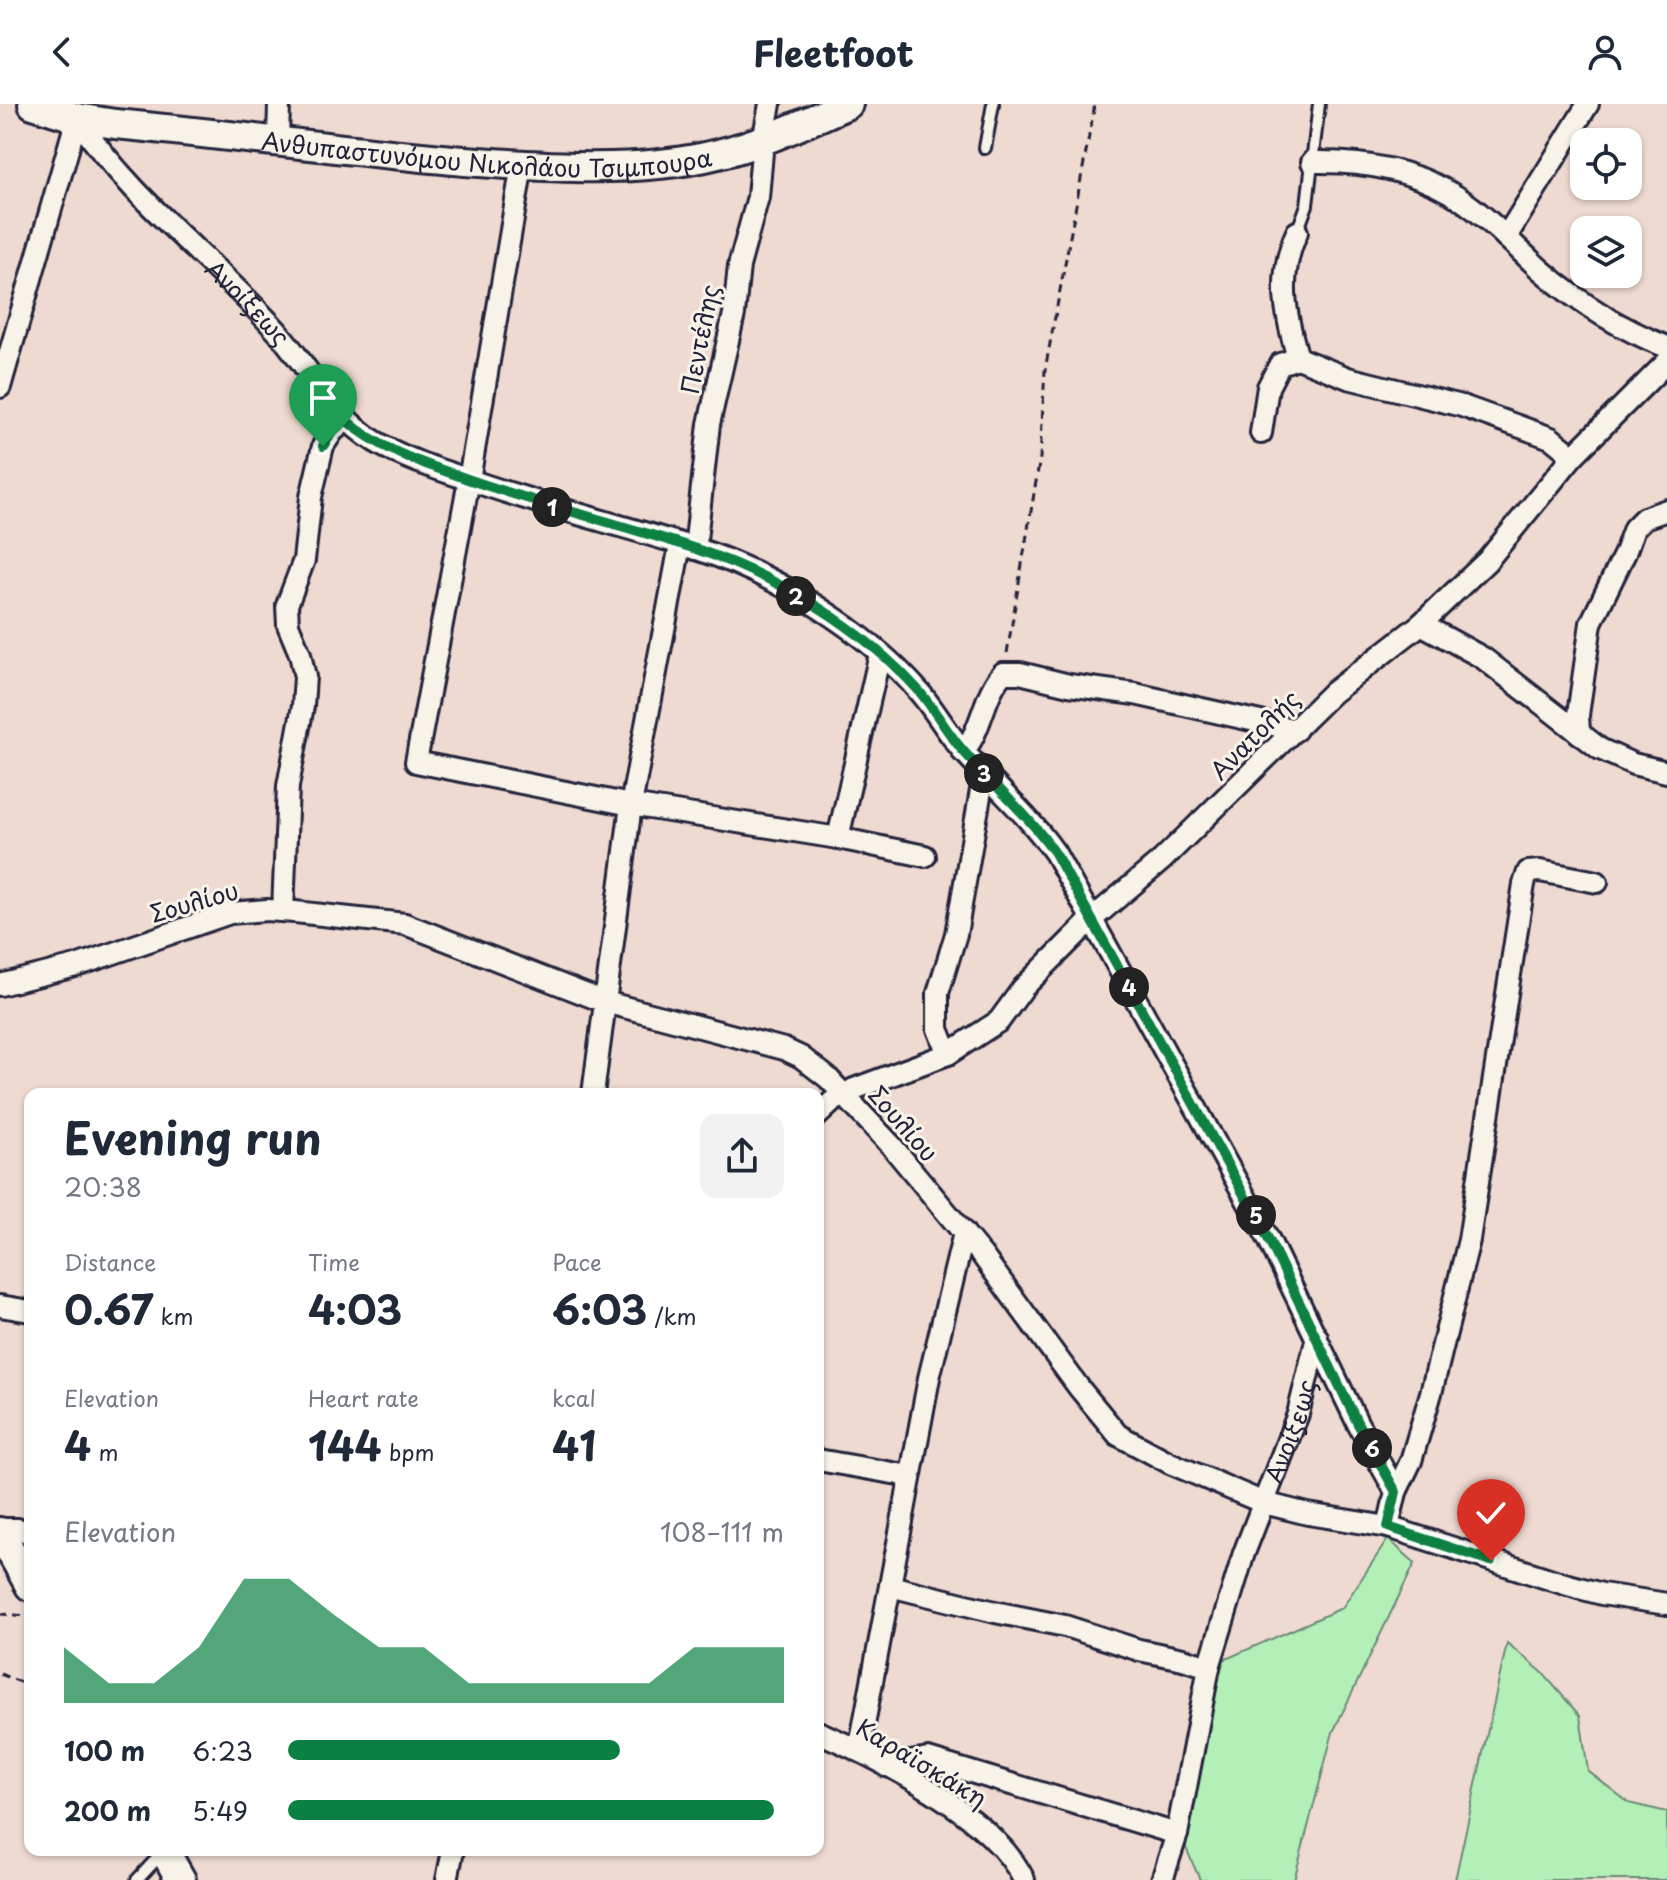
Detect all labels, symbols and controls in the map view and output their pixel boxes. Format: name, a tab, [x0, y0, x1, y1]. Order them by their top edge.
text: Fleetfoot	[753, 25, 914, 79]
icon: back	[40, 30, 84, 74]
icon: person	[1583, 30, 1627, 74]
street label: Ανθυπαστυνόμου Νικολάου Τσιμπουρα	[260, 122, 715, 185]
map controls	[1570, 128, 1642, 288]
button: locate	[1570, 128, 1642, 200]
button: layers	[1570, 216, 1642, 288]
street label: Ανοίξεως	[198, 251, 299, 353]
street label: Πεντέλης	[671, 281, 727, 397]
pin	[289, 364, 357, 446]
icon: arrive	[301, 376, 345, 420]
pin: 1	[532, 487, 572, 527]
text: 1	[547, 490, 557, 523]
pin: 2	[776, 576, 816, 616]
text: 2	[788, 579, 804, 612]
street label: Ανατολής	[1201, 681, 1307, 787]
pin: 3	[964, 753, 1004, 793]
text: 3	[977, 756, 991, 789]
street label: Σουλίου	[146, 871, 242, 931]
pin: 4	[1109, 967, 1149, 1007]
text: 4	[1122, 970, 1136, 1003]
street label: Σουλίου	[861, 1077, 947, 1169]
text: Evening run	[64, 1104, 322, 1170]
button: share	[700, 1114, 784, 1198]
text: 20:38	[64, 1167, 142, 1206]
pin: 5	[1236, 1195, 1276, 1235]
text: 5	[1249, 1198, 1263, 1231]
text: Distance	[64, 1245, 156, 1278]
text: Time	[308, 1245, 360, 1278]
text: Pace	[552, 1245, 602, 1278]
text: 0.67	[64, 1278, 153, 1339]
text: 4:03	[308, 1278, 402, 1339]
text: 6:03	[552, 1278, 647, 1339]
text: km	[153, 1299, 194, 1332]
text: /km	[647, 1299, 697, 1332]
street label: Ανοίξεως	[1255, 1376, 1324, 1488]
text: Elevation	[64, 1381, 159, 1414]
text: Heart rate	[308, 1381, 419, 1414]
text: kcal	[552, 1381, 596, 1414]
text: 4	[64, 1414, 91, 1475]
text: 144	[308, 1414, 382, 1475]
text: 41	[552, 1414, 596, 1475]
pin: 6	[1352, 1428, 1392, 1468]
text: 6	[1364, 1431, 1380, 1464]
text: m	[91, 1435, 118, 1468]
text: bpm	[382, 1435, 435, 1468]
pin	[1457, 1479, 1525, 1561]
icon: check	[1469, 1491, 1513, 1535]
text: Elevation	[64, 1512, 176, 1551]
text: 108–111 m	[660, 1512, 784, 1551]
street label: Καραϊσκάκη	[850, 1709, 994, 1815]
text: 100 m	[64, 1731, 145, 1770]
text: 6:23	[192, 1731, 253, 1770]
text: 200 m	[64, 1791, 151, 1830]
text: 5:49	[192, 1791, 248, 1830]

